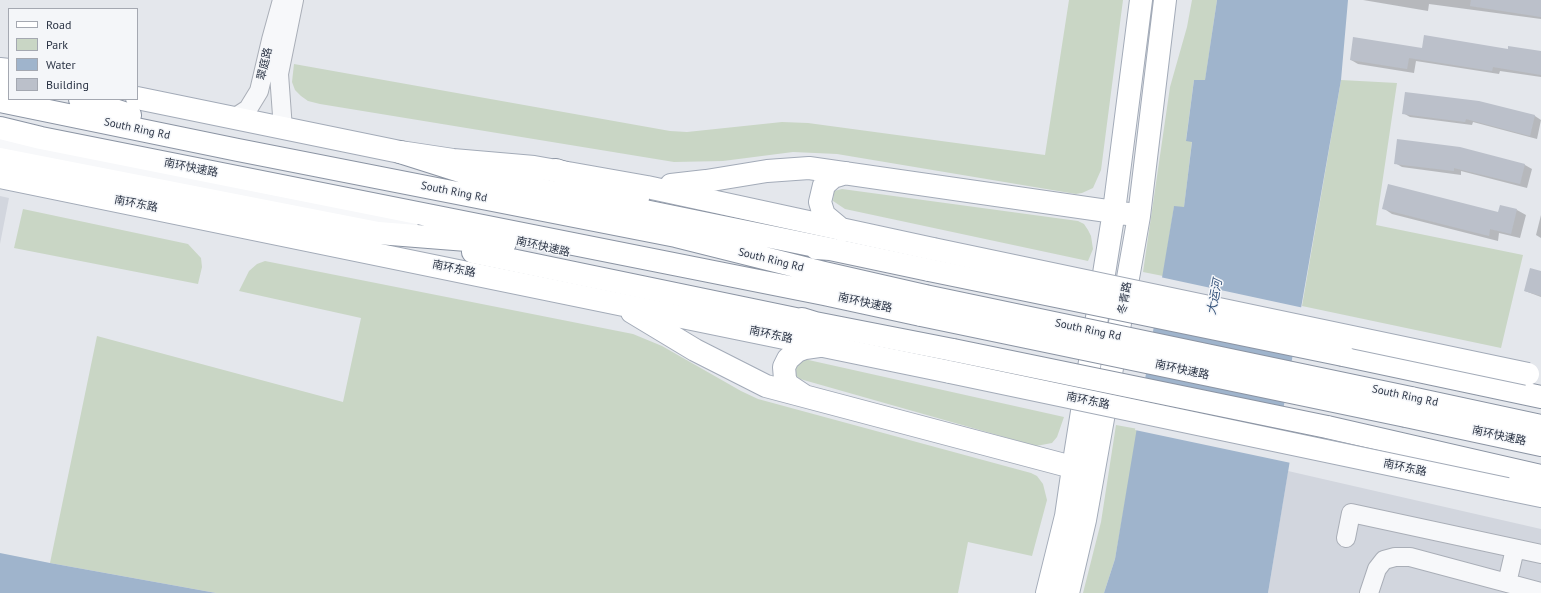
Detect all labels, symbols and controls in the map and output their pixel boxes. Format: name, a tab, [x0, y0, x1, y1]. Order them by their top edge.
legend	[8, 8, 138, 100]
text: Road	[46, 17, 71, 32]
text: Park	[46, 37, 68, 52]
street label: 翠庭路	[255, 46, 275, 82]
text: Water	[46, 57, 76, 72]
text: Building	[46, 77, 89, 92]
street label: South Ring Rd	[103, 116, 171, 142]
street label: 南环快速路	[163, 156, 219, 180]
street label: South Ring Rd	[420, 179, 488, 205]
street label: 南环东路	[113, 193, 159, 215]
street label: 南环快速路	[515, 234, 571, 260]
street label: South Ring Rd	[737, 245, 805, 275]
street label: 南环东路	[431, 258, 477, 280]
water label: 大运河	[1204, 278, 1226, 316]
street label: 冬青路	[1116, 281, 1134, 315]
street label: 南环快速路	[837, 291, 893, 315]
street label: South Ring Rd	[1054, 317, 1122, 343]
street label: 南环东路	[748, 324, 794, 346]
street label: 南环快速路	[1154, 358, 1210, 382]
street label: South Ring Rd	[1371, 383, 1439, 409]
street label: 南环东路	[1065, 390, 1111, 412]
street label: 南环快速路	[1471, 424, 1527, 448]
street label: 南环东路	[1382, 457, 1428, 479]

